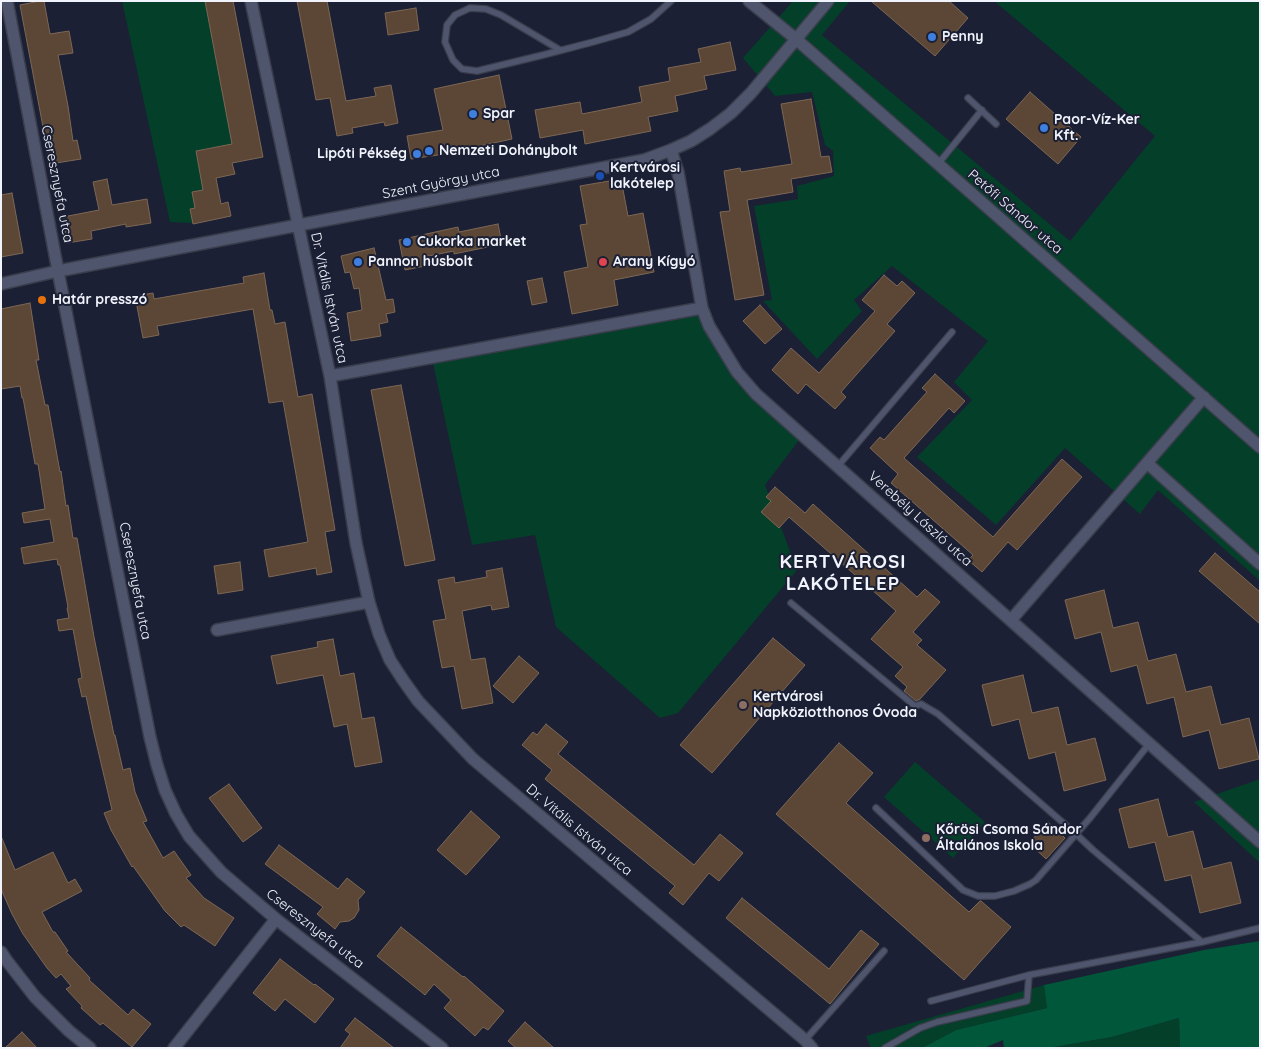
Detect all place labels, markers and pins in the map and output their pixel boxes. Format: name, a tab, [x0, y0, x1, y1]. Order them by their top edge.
place label: Penny	[942, 29, 983, 45]
marker: Penny	[926, 31, 938, 43]
place label: Spar	[483, 106, 515, 122]
marker: Spar	[467, 108, 479, 120]
place label: Paor-Víz-Ker Kft.	[1054, 112, 1140, 144]
marker: Paor-Víz-Ker Kft.	[1038, 122, 1050, 134]
place label: Nemzeti Dohánybolt	[439, 143, 578, 159]
marker: Nemzeti Dohánybolt	[423, 145, 435, 157]
place label: Lipóti Pékség	[317, 146, 407, 162]
marker: Lipóti Pékség	[411, 148, 423, 160]
place label: Kertvárosi lakótelep	[610, 160, 680, 192]
marker: Kertvárosi lakótelep	[594, 170, 606, 182]
place label: Cukorka market	[417, 234, 527, 250]
marker: Cukorka market	[401, 236, 413, 248]
place label: Pannon húsbolt	[368, 254, 473, 270]
place label: Arany Kígyó	[613, 254, 695, 270]
marker: Pannon húsbolt	[352, 256, 364, 268]
marker: Arany Kígyó	[597, 256, 609, 268]
place label: Határ presszó	[52, 292, 147, 308]
marker: Határ presszó	[36, 294, 48, 306]
place label: Kertvárosi Napköziotthonos Óvoda	[753, 689, 917, 722]
marker: Kertvárosi Napköziotthonos Óvoda	[737, 699, 749, 711]
place label: Kőrösi Csoma Sándor Általános Iskola	[936, 822, 1082, 854]
marker: Kőrösi Csoma Sándor Általános Iskola	[920, 832, 932, 844]

